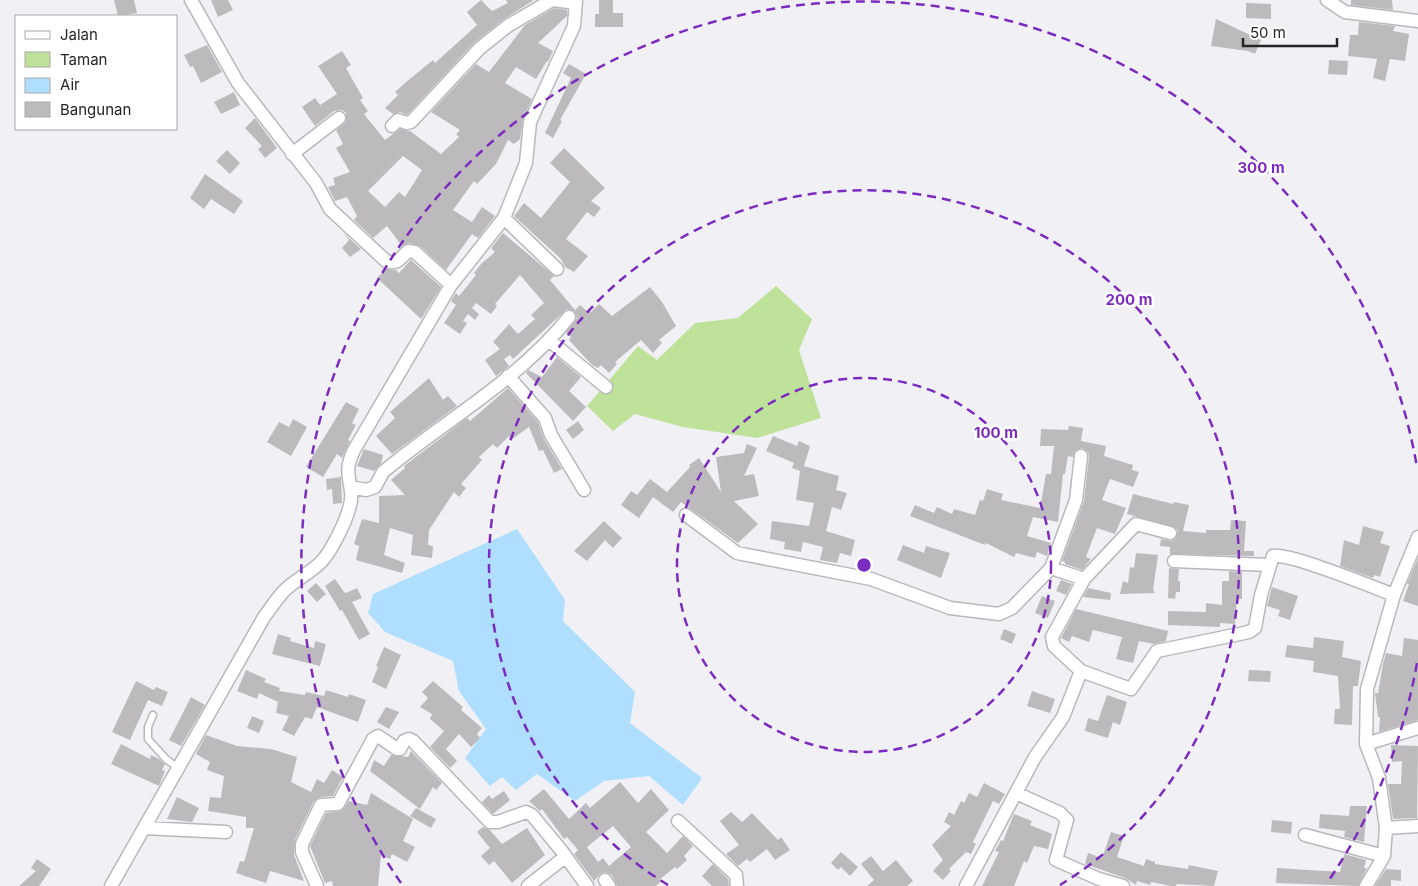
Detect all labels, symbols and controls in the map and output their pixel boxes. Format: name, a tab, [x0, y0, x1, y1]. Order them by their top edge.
legend	[15, 15, 178, 130]
scale bar	[1243, 15, 1337, 47]
text: 50 m	[1250, 23, 1286, 42]
text: Jalan	[60, 25, 98, 44]
text: Taman	[60, 50, 107, 69]
text: Air	[60, 75, 80, 94]
text: Bangunan	[60, 100, 131, 119]
text: 300 m	[1237, 158, 1285, 177]
text: 200 m	[1106, 290, 1152, 309]
text: 100 m	[974, 423, 1018, 442]
centre of rings	[855, 556, 873, 574]

